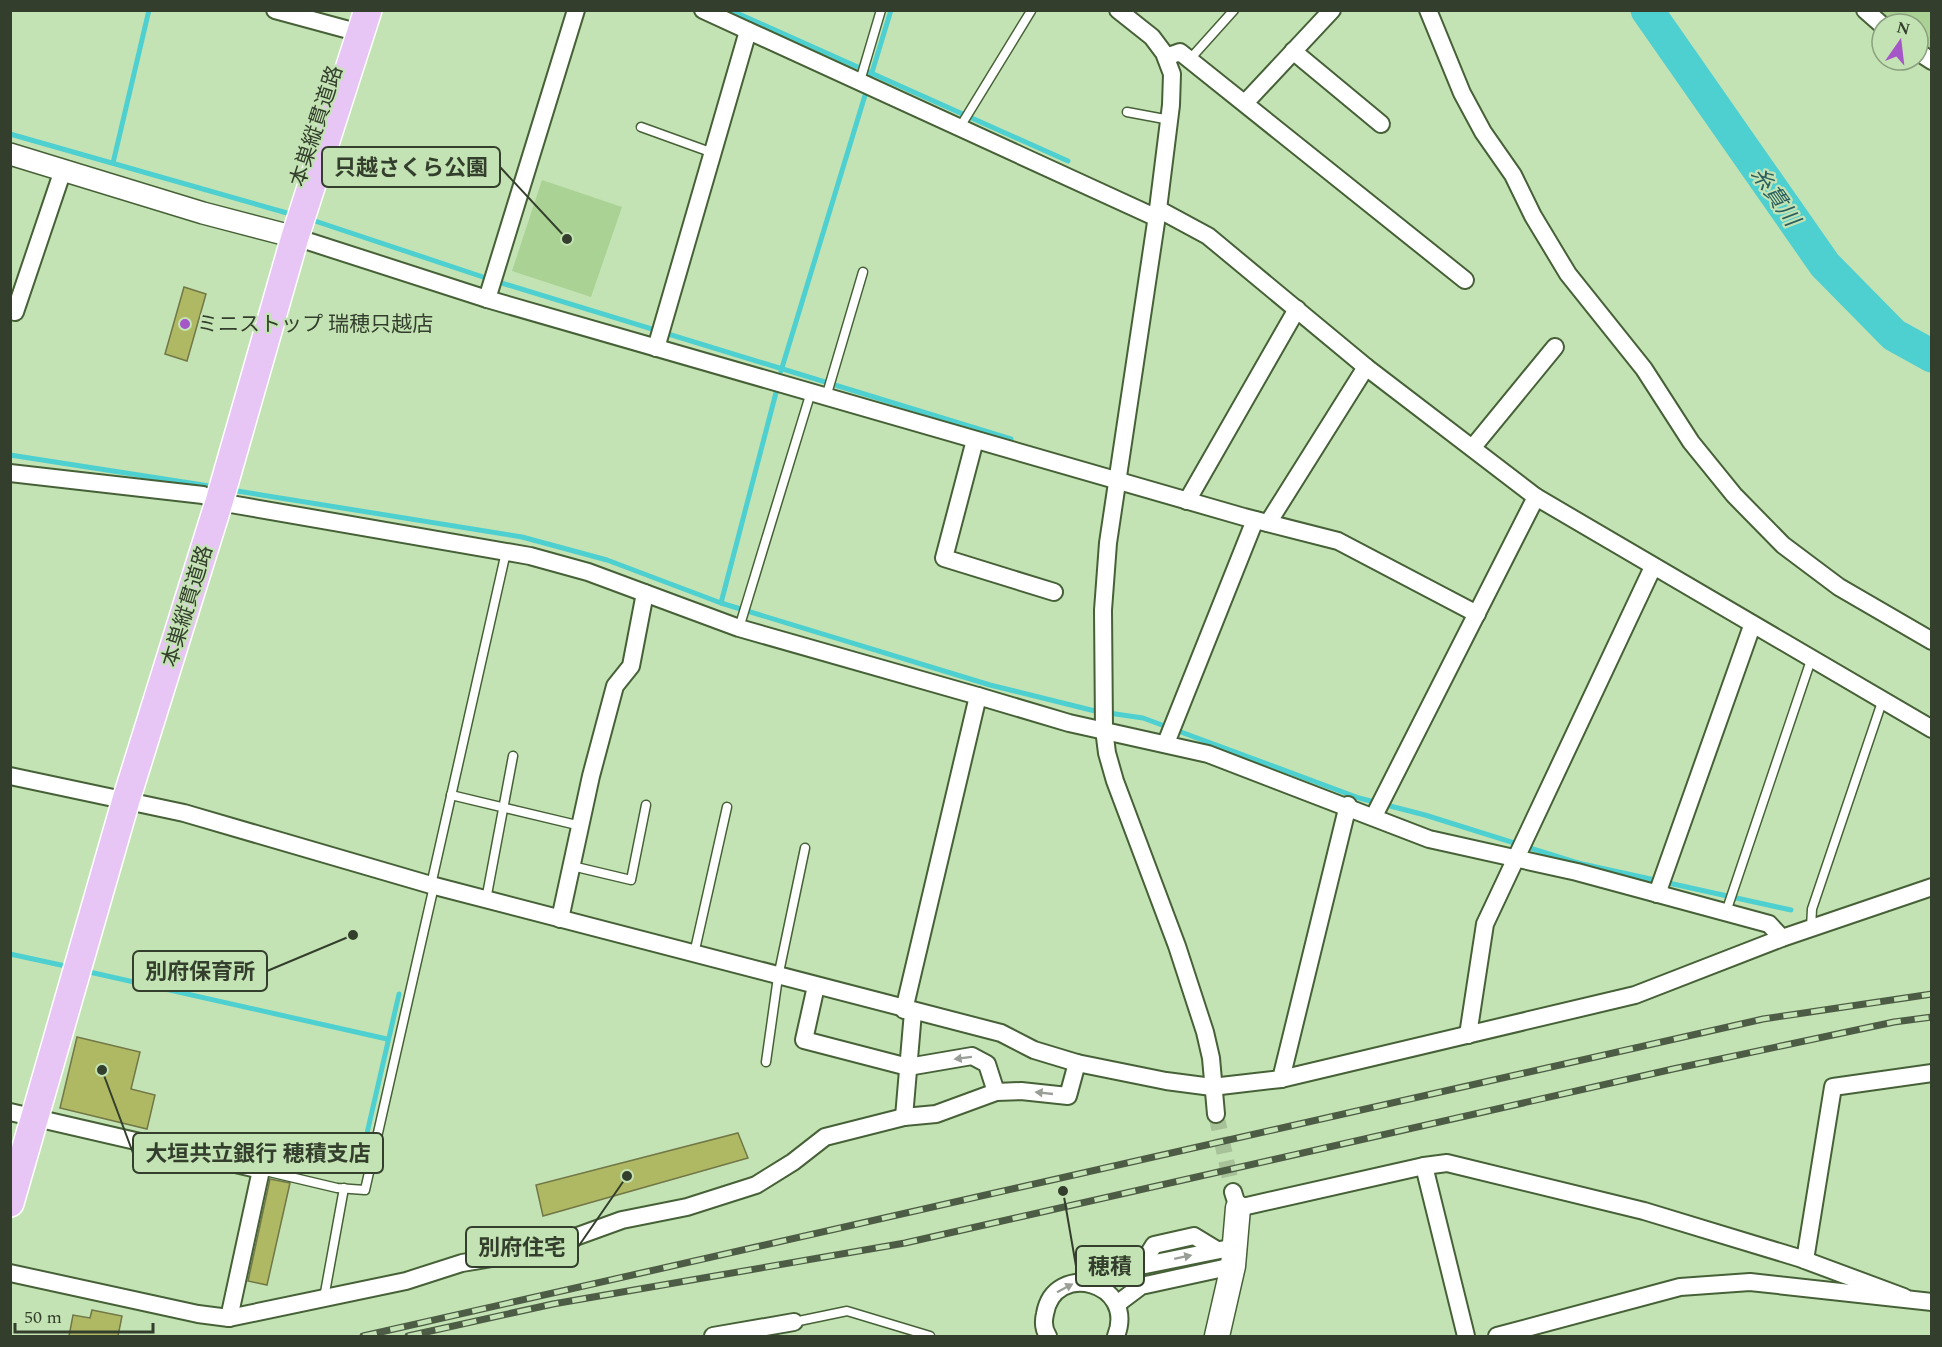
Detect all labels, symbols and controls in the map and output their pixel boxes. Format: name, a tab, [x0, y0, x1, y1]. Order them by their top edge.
north arrow	[1870, 12, 1930, 72]
text: N	[1894, 15, 1913, 42]
street label: 本巣縦貫道路	[282, 61, 352, 191]
callout: 只越さくら公園	[322, 147, 500, 187]
text: 只越さくら公園	[334, 152, 488, 185]
water label: 糸貫川	[1742, 160, 1808, 235]
place label: ミニストップ 瑞穂只越店	[197, 309, 433, 341]
marker: ミニストップ 瑞穂只越店	[178, 317, 192, 331]
street label: 本巣縦貫道路	[154, 541, 222, 671]
callout: 別府保育所	[133, 951, 267, 991]
text: 別府保育所	[145, 956, 255, 989]
one-way arrow	[953, 1054, 972, 1063]
one-way arrow	[1034, 1088, 1053, 1098]
callout: 大垣共立銀行 穂積支店	[133, 1133, 383, 1173]
text: 大垣共立銀行 穂積支店	[145, 1138, 371, 1171]
callout: 別府住宅	[466, 1227, 578, 1267]
text: 別府住宅	[478, 1232, 566, 1265]
callout: 穂積	[1076, 1246, 1144, 1286]
text: 穂積	[1088, 1251, 1132, 1284]
one-way arrow	[1174, 1252, 1193, 1261]
one-way arrow	[1057, 1283, 1074, 1293]
scale bar	[15, 1296, 153, 1334]
text: 50 m	[24, 1304, 62, 1331]

